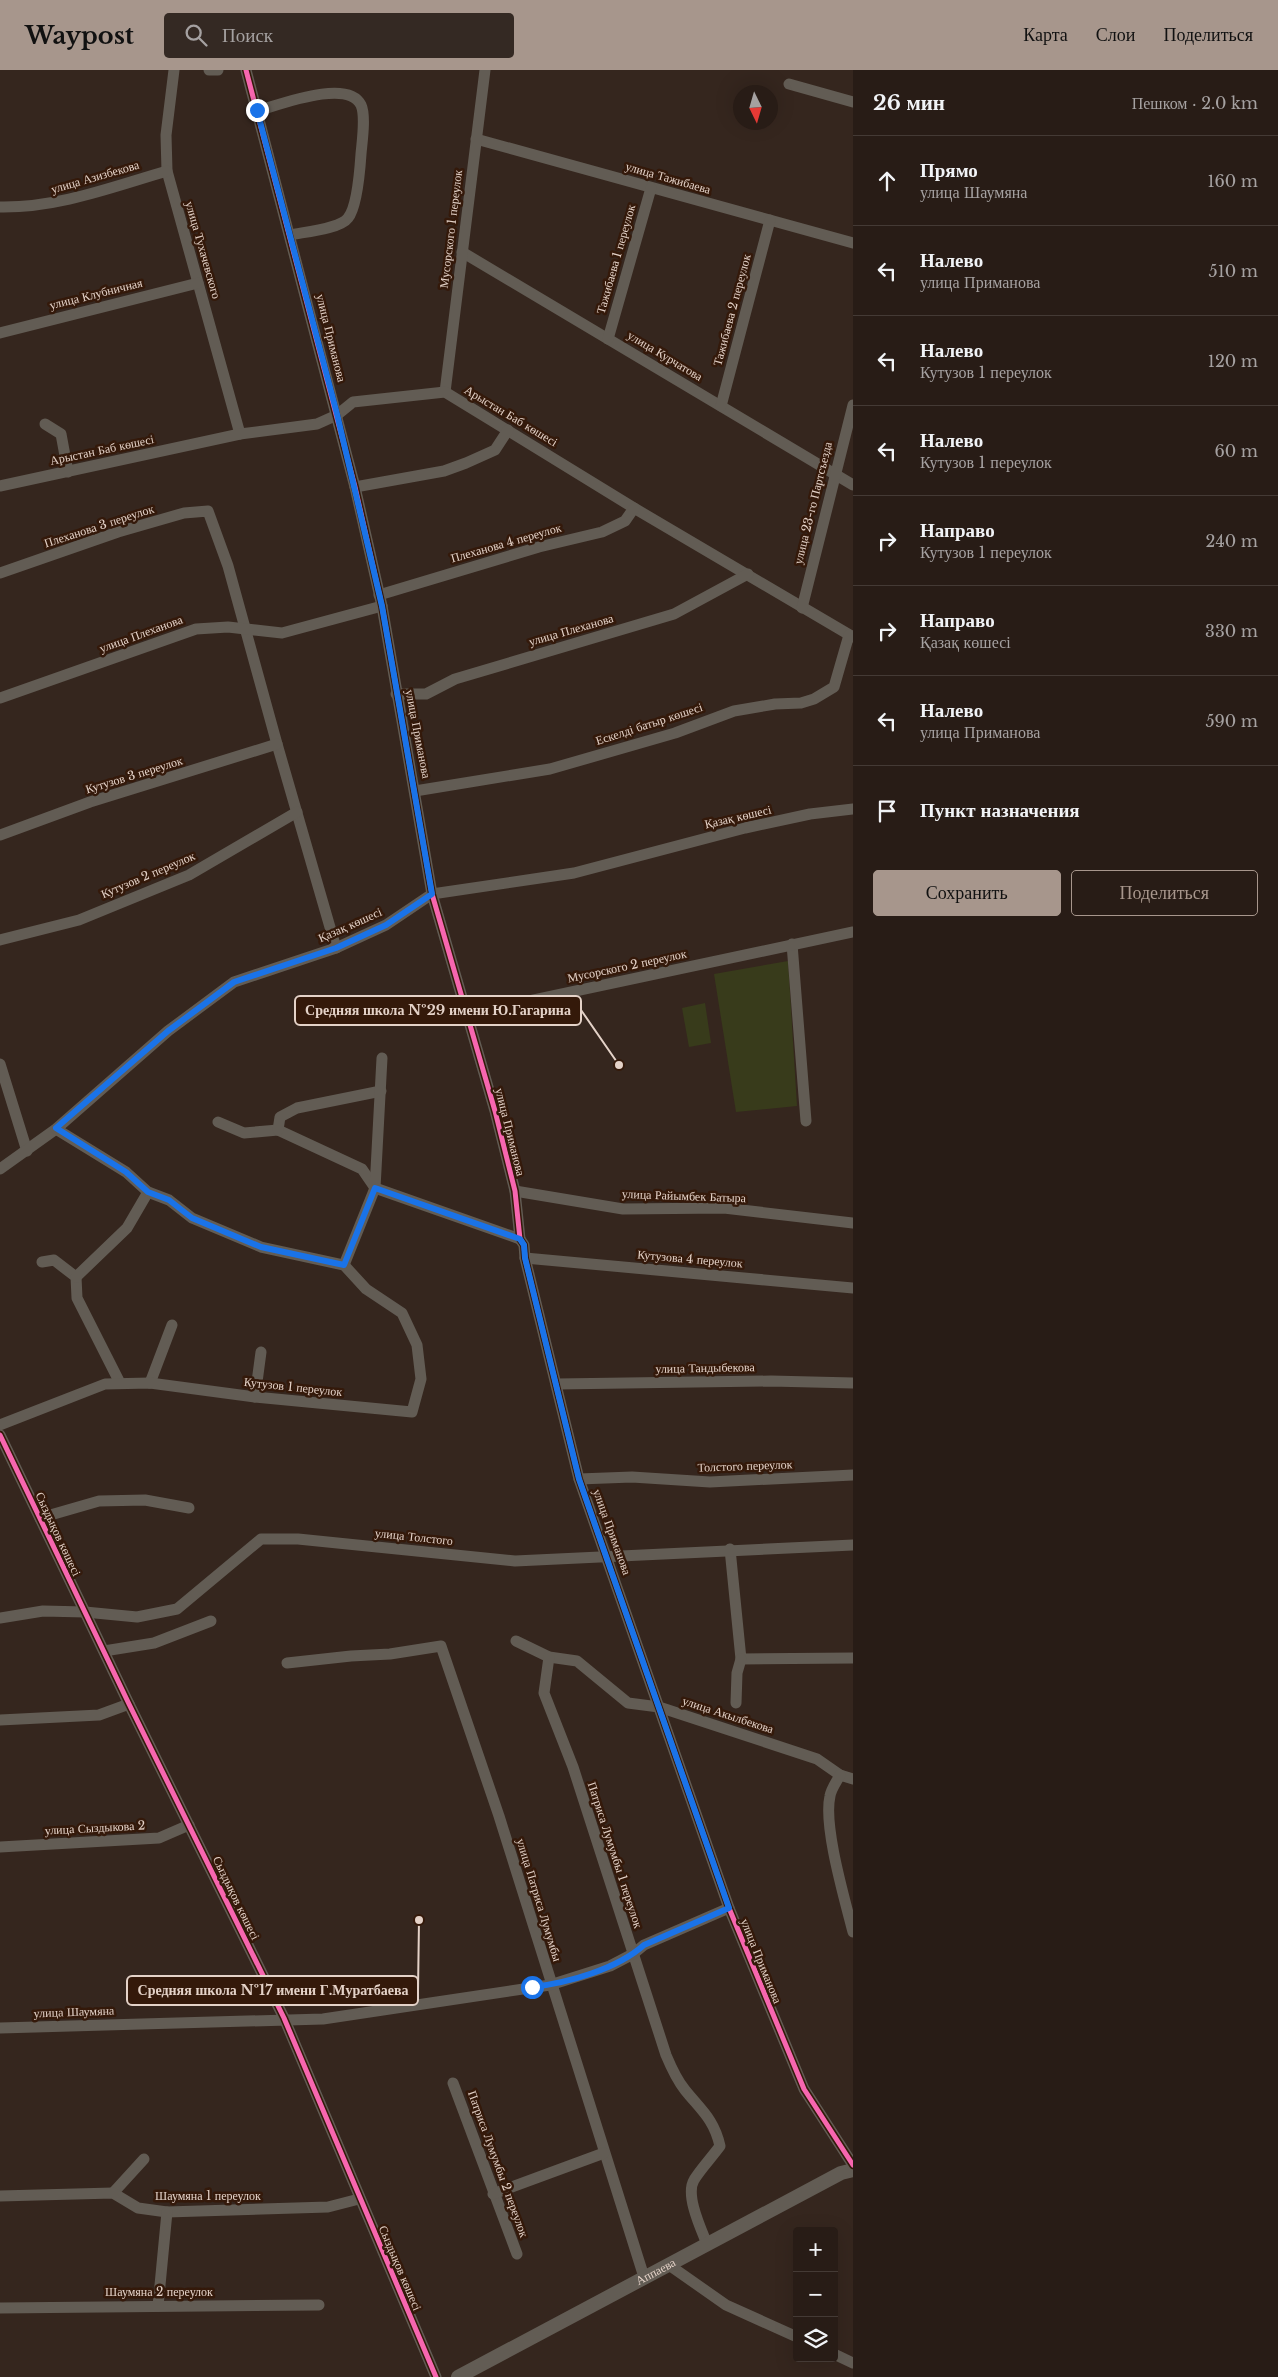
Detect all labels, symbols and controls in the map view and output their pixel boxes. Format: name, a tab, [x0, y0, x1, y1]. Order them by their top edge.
search box	[164, 13, 514, 58]
text: Waypost	[25, 21, 134, 50]
icon: search	[182, 21, 210, 49]
text: Поиск	[222, 24, 273, 47]
text: Карта	[1023, 24, 1068, 46]
text: Слои	[1096, 24, 1135, 46]
text: Поделиться	[1163, 24, 1253, 46]
north arrow	[733, 85, 778, 130]
text: 26 мин	[873, 90, 945, 116]
text: Пешком · 2.0 km	[1132, 93, 1258, 113]
route end	[246, 99, 269, 122]
street label: улица Азизбекова	[49, 157, 141, 196]
street label: улица Тажибаева	[624, 158, 713, 197]
text: Прямо	[920, 159, 978, 182]
icon: ahead	[873, 167, 901, 195]
street label: Мусорского 1 переулок	[436, 169, 465, 289]
text: 160 m	[1207, 171, 1258, 191]
text: улица Шаумяна	[920, 182, 1027, 202]
street label: улица Тухачевского	[182, 199, 225, 300]
street label: Тажибаева 1 переулок	[593, 202, 638, 315]
text: Налево	[920, 249, 983, 272]
street label: Тажибаева 2 переулок	[709, 252, 754, 367]
icon: left	[873, 257, 901, 285]
text: 510 m	[1209, 261, 1258, 281]
text: улица Приманова	[920, 272, 1040, 292]
street label: улица Клубничная	[48, 275, 144, 312]
street label: улица Приманова	[313, 292, 350, 384]
street label: улица Курчатова	[625, 327, 706, 384]
text: Налево	[920, 339, 983, 362]
icon: left	[873, 347, 901, 375]
text: 120 m	[1208, 351, 1258, 371]
text: Кутузов 1 переулок	[920, 362, 1052, 382]
street label: Арыстан Баб көшесі	[462, 382, 561, 450]
text: Налево	[920, 429, 983, 452]
street label: Арыстан Баб көшесі	[49, 431, 156, 468]
icon: left	[873, 437, 901, 465]
street label: улица 23-го Партсъезда	[790, 439, 835, 566]
text: 60 m	[1215, 441, 1258, 461]
text: Кутузов 1 переулок	[920, 452, 1052, 472]
street label: Плеханова 3 переулок	[42, 501, 156, 550]
text: Направо	[920, 519, 995, 542]
street label: Плеханова 4 переулок	[449, 520, 563, 565]
icon: right	[873, 527, 901, 555]
text: 240 m	[1206, 531, 1258, 551]
text: Кутузов 1 переулок	[920, 542, 1052, 562]
text: Направо	[920, 609, 995, 632]
street label: улица Плеханова	[527, 610, 616, 649]
street label: улица Плеханова	[97, 611, 185, 656]
icon: right	[873, 617, 901, 645]
text: 330 m	[1205, 621, 1258, 641]
text: Қазақ көшесі	[920, 632, 1011, 652]
street label: улица Приманова	[403, 688, 435, 780]
street label: Ескелді батыр көшесі	[593, 699, 705, 748]
text: Налево	[920, 699, 983, 722]
icon: left	[873, 707, 901, 735]
text: 590 m	[1205, 711, 1258, 731]
text: улица Приманова	[920, 722, 1040, 742]
street label: Кутузов 3 переулок	[83, 753, 184, 796]
icon: arrive	[873, 797, 901, 825]
text: Пункт назначения	[920, 799, 1080, 822]
street label: Қазақ көшесі	[703, 801, 773, 831]
street label: Кутузов 2 переулок	[98, 848, 197, 901]
button: Сохранить	[873, 870, 1061, 916]
button: Поделиться	[1071, 870, 1258, 916]
street label: Қазақ көшесі	[316, 904, 385, 945]
street label: Мусорского 2 переулок	[566, 946, 688, 985]
callout: Средняя школа №29 имени Ю.Гагарина	[295, 996, 581, 1025]
text: Средняя школа №29 имени Ю.Гагарина	[305, 1001, 571, 1019]
street label: улица Приманова	[492, 1086, 529, 1178]
street label: улица Райымбек Батыра	[622, 1186, 747, 1205]
street label: Кутузова 4 переулок	[637, 1246, 743, 1271]
street label: улица Тандыбекова	[655, 1359, 755, 1376]
street label: Кутузов 1 переулок	[243, 1374, 343, 1399]
street label: Толстого переулок	[697, 1456, 793, 1475]
street label: улица Приманова	[590, 1487, 635, 1577]
street label: Сыздықов көшесі	[32, 1489, 85, 1579]
street label: улица Толстого	[374, 1525, 454, 1548]
street label: улица Акылбекова	[681, 1693, 776, 1737]
street label: Патриса Лумумбы 1 переулок	[585, 1780, 646, 1930]
street label: улица Сыздыкова 2	[44, 1817, 146, 1838]
street label: улица Патриса Лумумбы	[514, 1837, 565, 1963]
street label: Сыздықов көшесі	[210, 1854, 263, 1943]
street label: улица Приманова	[738, 1916, 786, 2006]
callout: Средняя школа №17 имени Г.Муратбаева	[127, 1976, 418, 2005]
route start	[521, 1976, 544, 1999]
text: Средняя школа №17 имени Г.Муратбаева	[138, 1981, 408, 1999]
street label: улица Шаумяна	[33, 2003, 115, 2020]
street label: Патриса Лумумбы 2 переулок	[465, 2088, 532, 2239]
street label: Шаумяна 1 переулок	[155, 2188, 261, 2203]
street label: Сыздықов көшесі	[376, 2223, 425, 2313]
map controls	[793, 2227, 838, 2362]
button: +	[793, 2227, 838, 2272]
street label: Аппаева	[633, 2254, 679, 2288]
button: −	[793, 2272, 838, 2317]
street label: Шаумяна 2 переулок	[105, 2284, 213, 2299]
button: layers	[793, 2317, 838, 2362]

